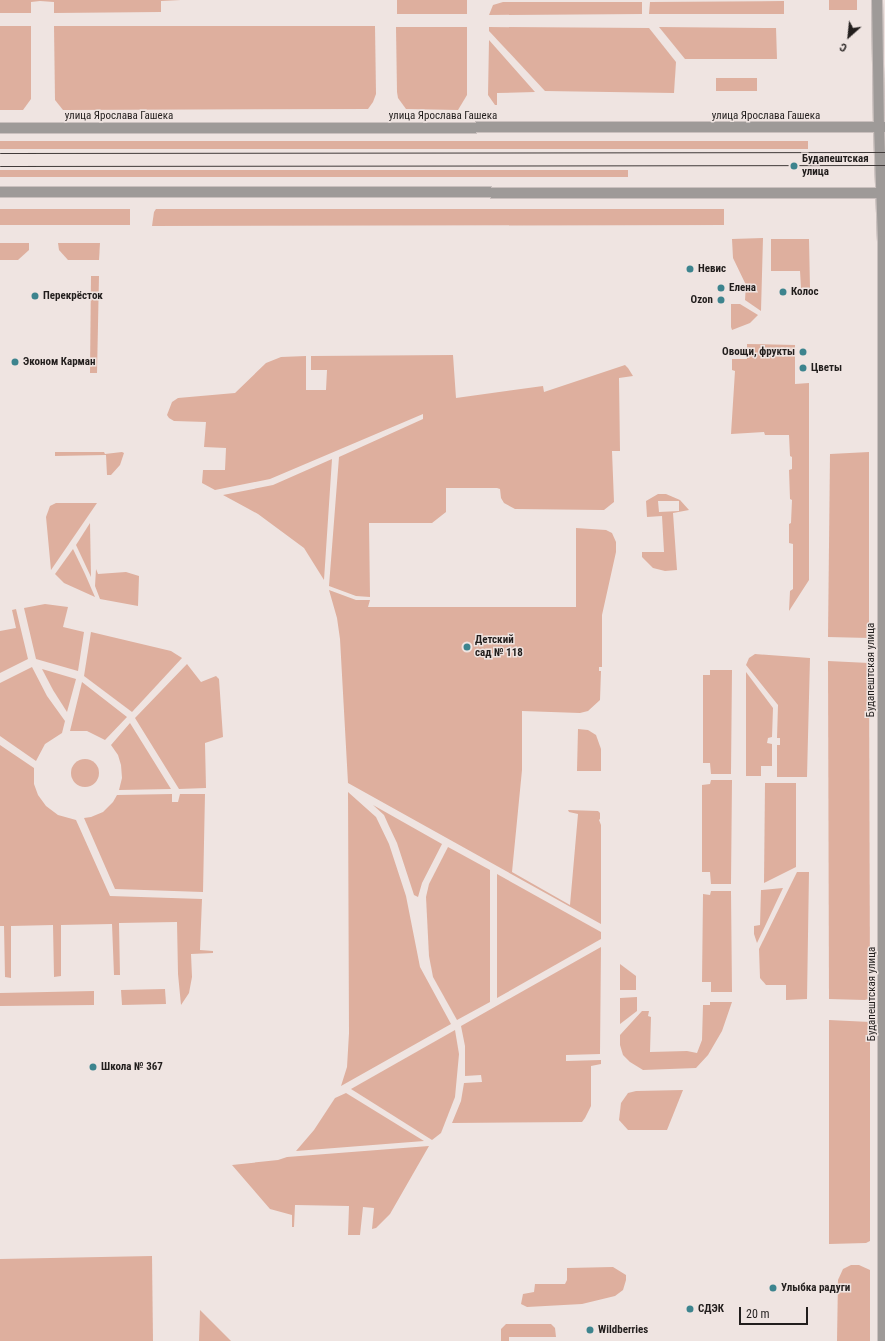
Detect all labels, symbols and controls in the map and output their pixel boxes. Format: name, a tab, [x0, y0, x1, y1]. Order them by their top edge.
north arrow	[829, 16, 869, 56]
text: С	[838, 40, 849, 54]
street label: улица Ярослава Гашека	[65, 109, 173, 123]
street label: улица Ярослава Гашека	[389, 109, 497, 123]
street label: улица Ярослава Гашека	[712, 109, 820, 123]
place label: Будапештская улица	[802, 153, 869, 179]
marker: Будапештская улица	[789, 161, 799, 171]
place label: Невис	[698, 262, 726, 276]
marker: Невис	[685, 264, 695, 274]
place label: Елена	[729, 281, 756, 295]
marker: Елена	[716, 283, 726, 293]
place label: Колос	[791, 285, 818, 299]
marker: Колос	[778, 287, 788, 297]
place label: Перекрёсток	[43, 289, 103, 303]
marker: Перекрёсток	[30, 291, 40, 301]
place label: Ozon	[691, 293, 713, 307]
marker: Ozon	[716, 295, 726, 305]
place label: Овощи, фрукты	[722, 345, 795, 359]
marker: Овощи, фрукты	[798, 347, 808, 357]
place label: Эконом Карман	[23, 355, 96, 369]
marker: Эконом Карман	[10, 357, 20, 367]
place label: Цветы	[811, 361, 842, 375]
marker: Цветы	[798, 363, 808, 373]
street label: Будапештская улица	[864, 623, 878, 717]
place label: Детский сад № 118	[475, 634, 523, 660]
marker: Детский сад № 118	[462, 642, 472, 652]
street label: Будапештская улица	[865, 947, 879, 1041]
place label: Школа № 367	[101, 1060, 163, 1074]
marker: Школа № 367	[88, 1062, 98, 1072]
place label: Улыбка радуги	[781, 1281, 850, 1295]
marker: Улыбка радуги	[768, 1283, 778, 1293]
scale bar	[741, 1299, 810, 1325]
place label: СДЭК	[698, 1302, 724, 1316]
marker: СДЭК	[685, 1304, 695, 1314]
text: 20 m	[746, 1307, 770, 1321]
place label: Wildberries	[598, 1323, 648, 1337]
marker: Wildberries	[585, 1325, 595, 1335]

